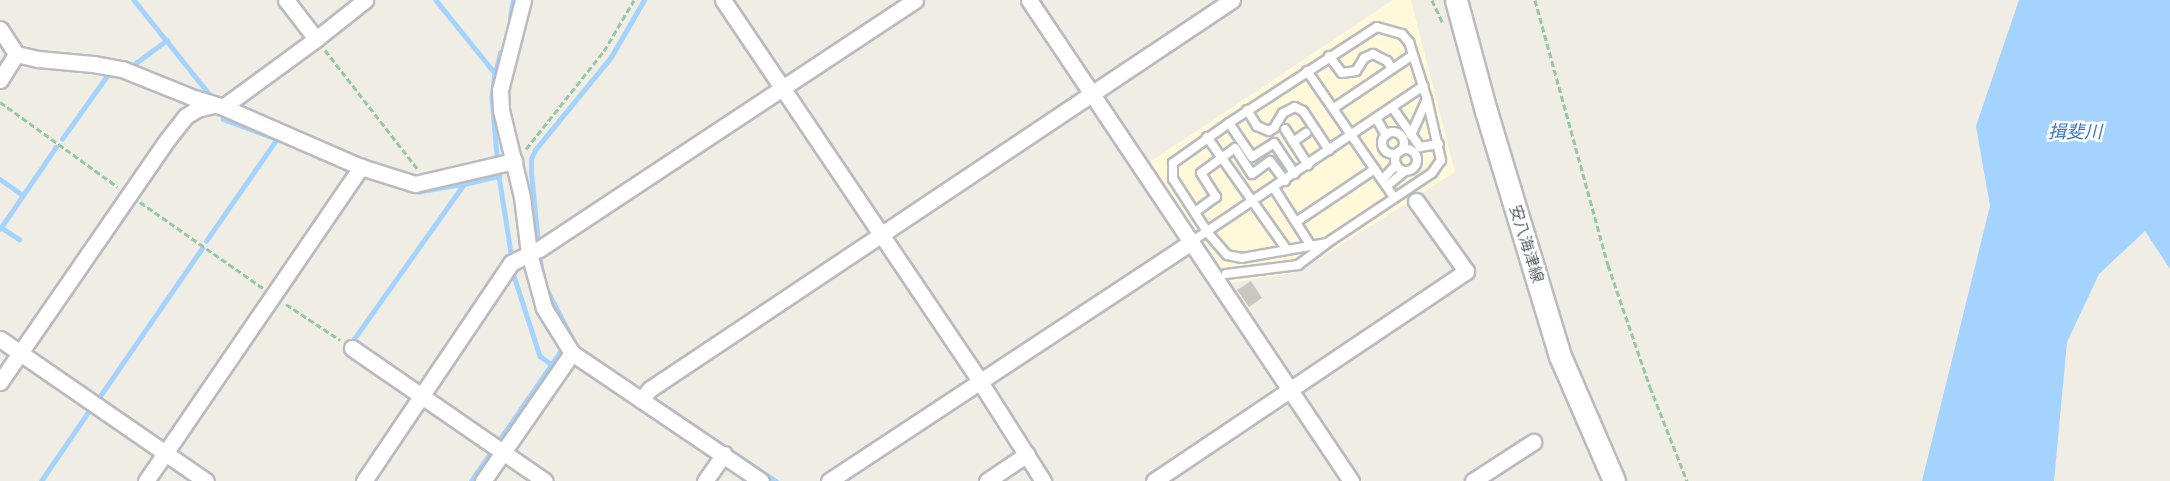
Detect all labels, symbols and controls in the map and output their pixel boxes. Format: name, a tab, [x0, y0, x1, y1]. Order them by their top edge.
water label: 揖斐川	[2048, 121, 2102, 143]
street label: 安八海津線	[1505, 203, 1547, 285]

